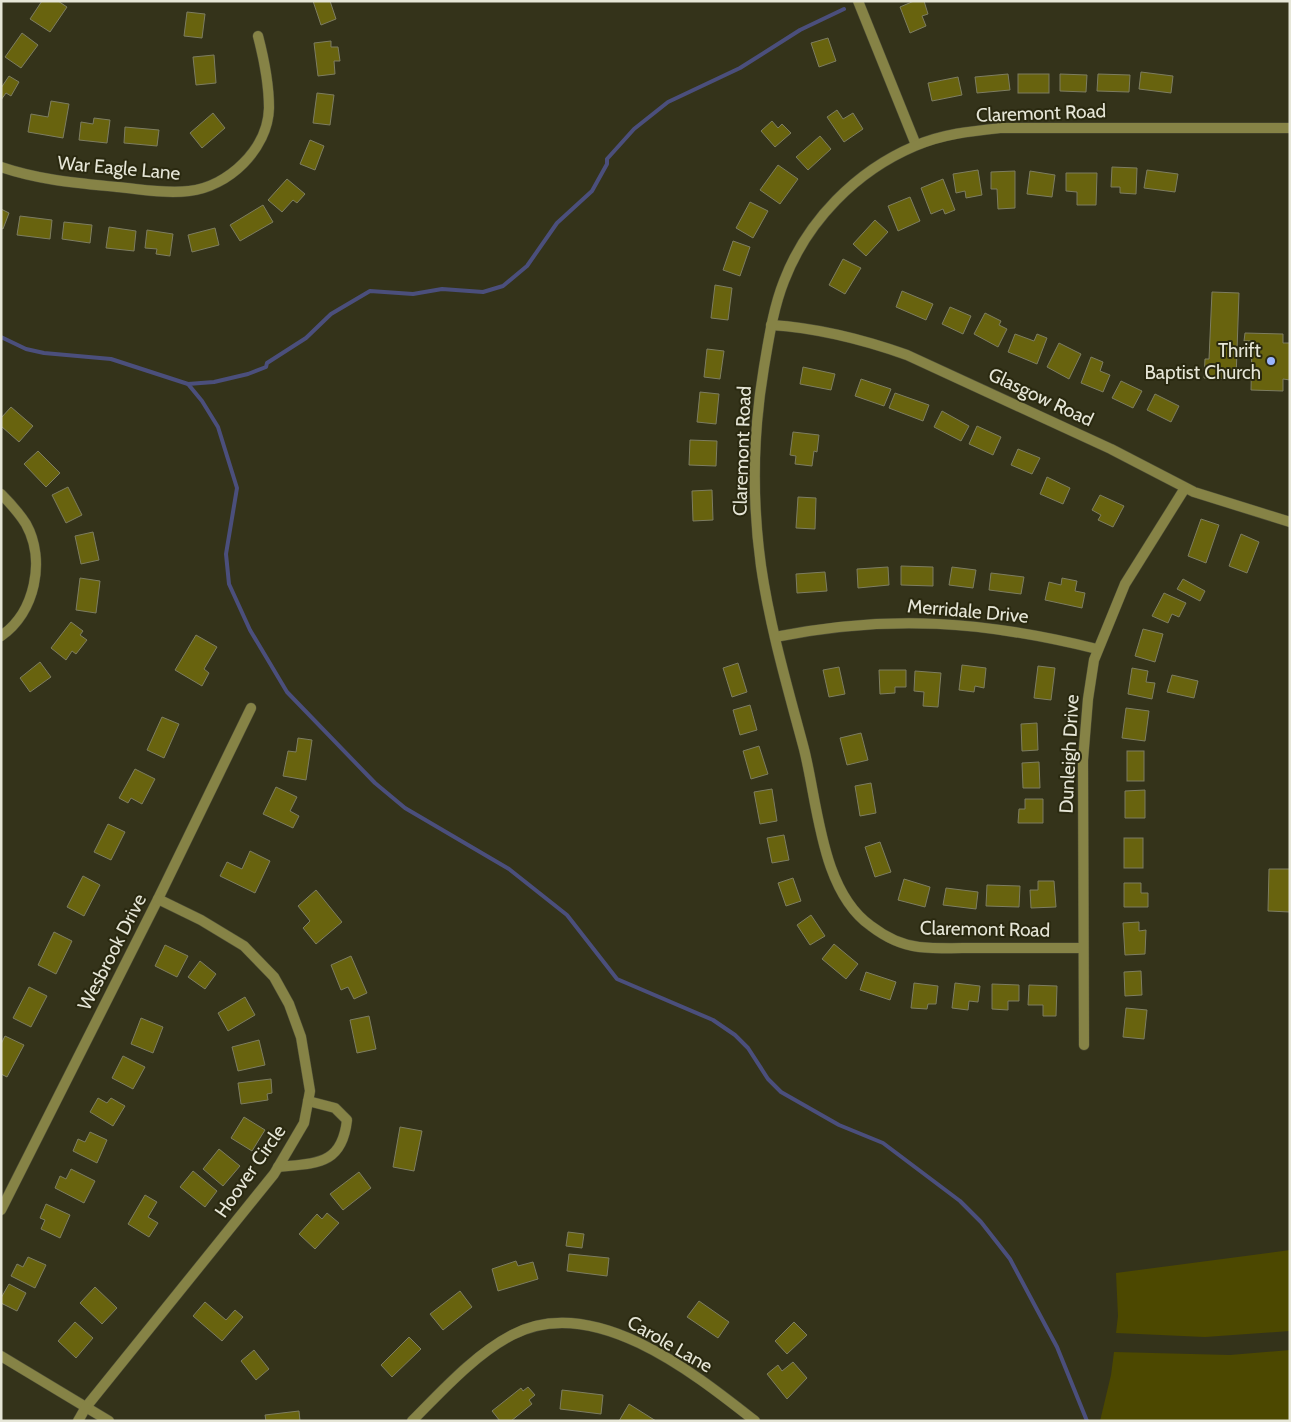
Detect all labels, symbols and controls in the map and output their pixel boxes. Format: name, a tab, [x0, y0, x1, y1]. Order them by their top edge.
street label: Claremont Road	[976, 99, 1106, 127]
street label: War Eagle Lane	[57, 151, 182, 185]
place label: Thrift Baptist Church	[1144, 339, 1262, 384]
marker: Thrift Baptist Church	[1265, 355, 1277, 367]
street label: Glasgow Road	[985, 363, 1097, 431]
street label: Claremont Road	[728, 386, 756, 516]
street label: Merridale Drive	[906, 594, 1030, 628]
street label: Dunleigh Drive	[1054, 694, 1084, 814]
street label: Wesbrook Drive	[73, 890, 151, 1014]
street label: Claremont Road	[920, 916, 1050, 942]
street label: Hoover Circle	[210, 1120, 291, 1222]
street label: Carole Lane	[623, 1310, 717, 1378]

